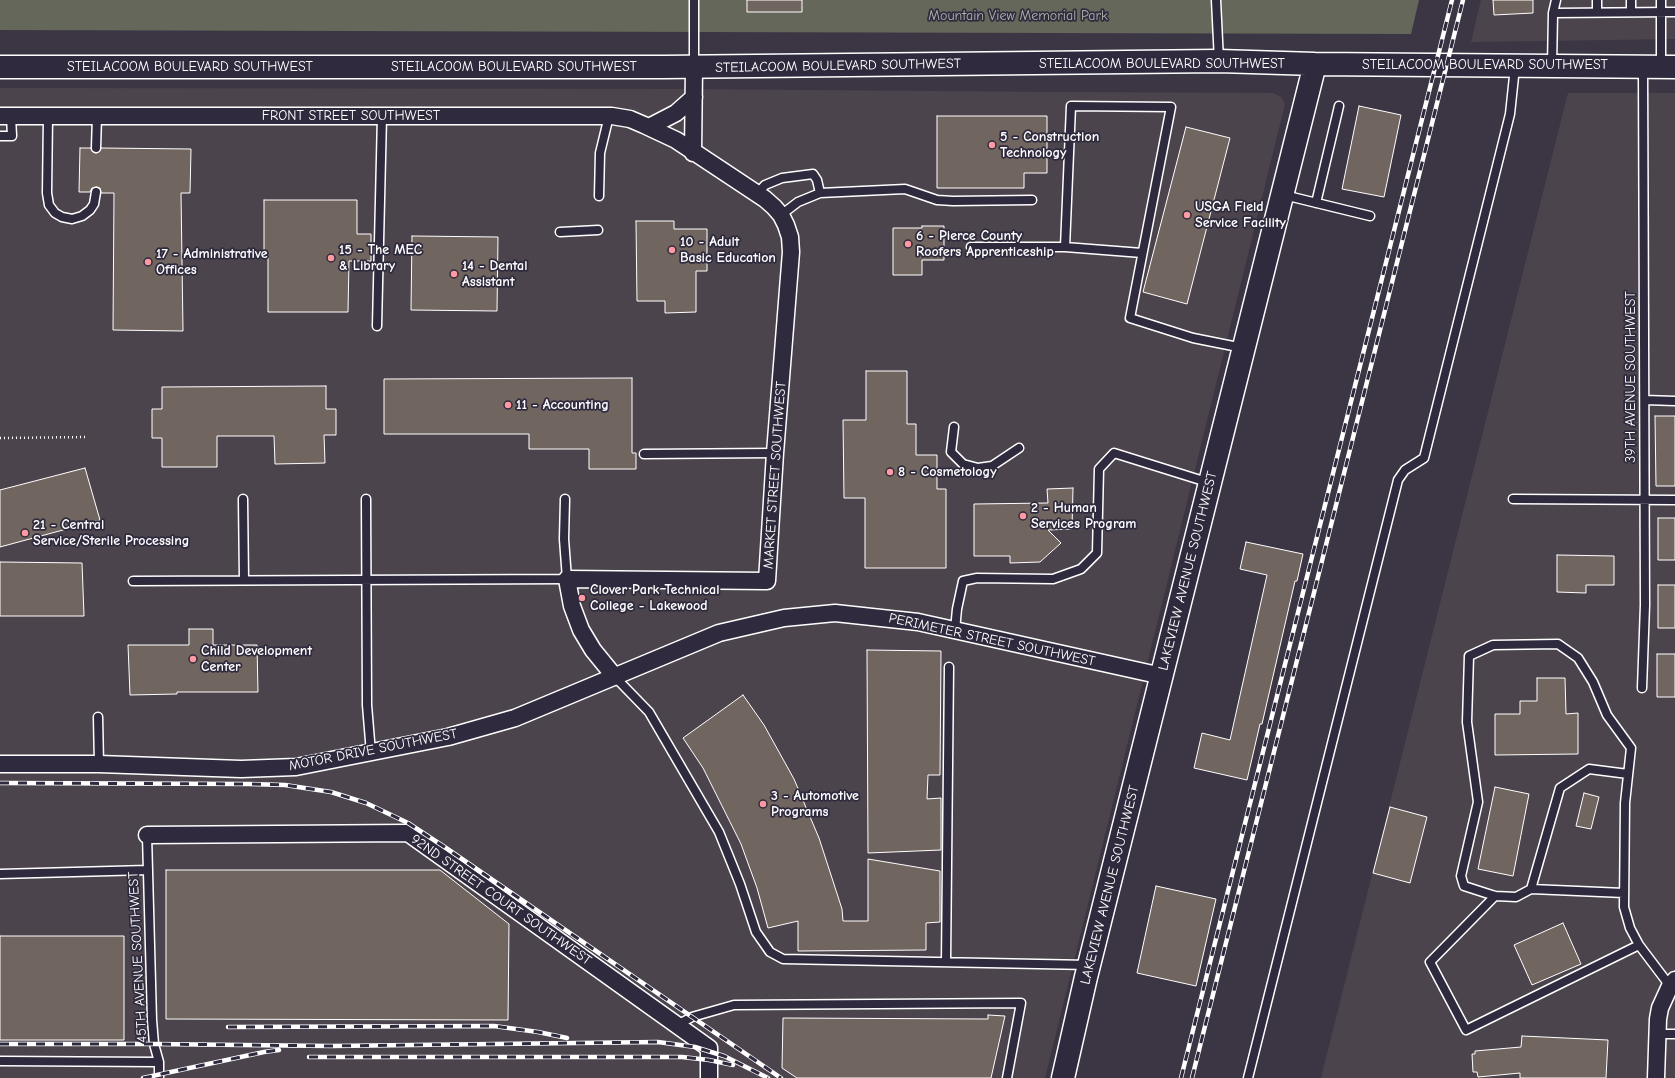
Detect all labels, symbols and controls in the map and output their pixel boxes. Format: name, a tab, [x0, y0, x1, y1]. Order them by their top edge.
park label: Mountain View Memorial Park	[928, 8, 1108, 24]
street label: STEILACOOM BOULEVARD SOUTHWEST	[715, 55, 961, 77]
street label: STEILACOOM BOULEVARD SOUTHWEST	[1039, 56, 1285, 72]
street label: STEILACOOM BOULEVARD SOUTHWEST	[1362, 57, 1608, 73]
street label: STEILACOOM BOULEVARD SOUTHWEST	[67, 59, 313, 75]
street label: STEILACOOM BOULEVARD SOUTHWEST	[391, 59, 637, 75]
street label: FRONT STREET SOUTHWEST	[262, 108, 440, 124]
place label: 5 - Construction Technology	[1000, 129, 1099, 162]
marker: 5 - Construction Technology	[987, 140, 997, 150]
place label: USGA Field Service Facility	[1195, 199, 1286, 232]
marker: USGA Field Service Facility	[1182, 210, 1192, 220]
place label: 6 - Pierce County Roofers Apprenticeship	[916, 228, 1054, 260]
place label: 10 - Adult Basic Education	[680, 234, 776, 266]
marker: 6 - Pierce County Roofers Apprenticeship	[903, 239, 913, 249]
place label: 15 - The MEC & Library	[339, 242, 422, 274]
marker: 10 - Adult Basic Education	[667, 245, 677, 255]
place label: 17 - Administrative Offices	[156, 246, 268, 278]
marker: 15 - The MEC & Library	[326, 253, 336, 263]
marker: 17 - Administrative Offices	[143, 257, 153, 267]
place label: 14 - Dental Assistant	[462, 258, 527, 290]
marker: 14 - Dental Assistant	[449, 269, 459, 279]
street label: 39TH AVENUE SOUTHWEST	[1623, 291, 1639, 463]
street label: MARKET STREET SOUTHWEST	[760, 381, 790, 569]
place label: 11 - Accounting	[516, 397, 609, 413]
marker: 11 - Accounting	[503, 400, 513, 410]
place label: 8 - Cosmetology	[898, 464, 997, 480]
marker: 8 - Cosmetology	[885, 467, 895, 477]
street label: LAKEVIEW AVENUE SOUTHWEST	[1155, 470, 1221, 672]
place label: 2 - Human Services Program	[1031, 500, 1136, 532]
marker: 2 - Human Services Program	[1018, 511, 1028, 521]
place label: 21 - Central Service/Sterile Processing	[33, 517, 190, 550]
marker: 21 - Central Service/Sterile Processing	[20, 528, 30, 538]
place label: Clover Park Technical College - Lakewood	[590, 582, 719, 614]
marker: Clover Park Technical College - Lakewood	[577, 593, 587, 603]
street label: PERIMETER STREET SOUTHWEST	[887, 610, 1097, 670]
place label: Child Development Center	[201, 643, 312, 676]
marker: Child Development Center	[188, 654, 198, 664]
street label: MOTOR DRIVE SOUTHWEST	[287, 725, 459, 775]
street label: LAKEVIEW AVENUE SOUTHWEST	[1077, 784, 1143, 986]
place label: 3 - Automotive Programs	[771, 788, 859, 820]
marker: 3 - Automotive Programs	[758, 799, 768, 809]
street label: 92ND STREET COURT SOUTHWEST	[407, 831, 595, 969]
street label: 45TH AVENUE SOUTHWEST	[125, 871, 151, 1043]

